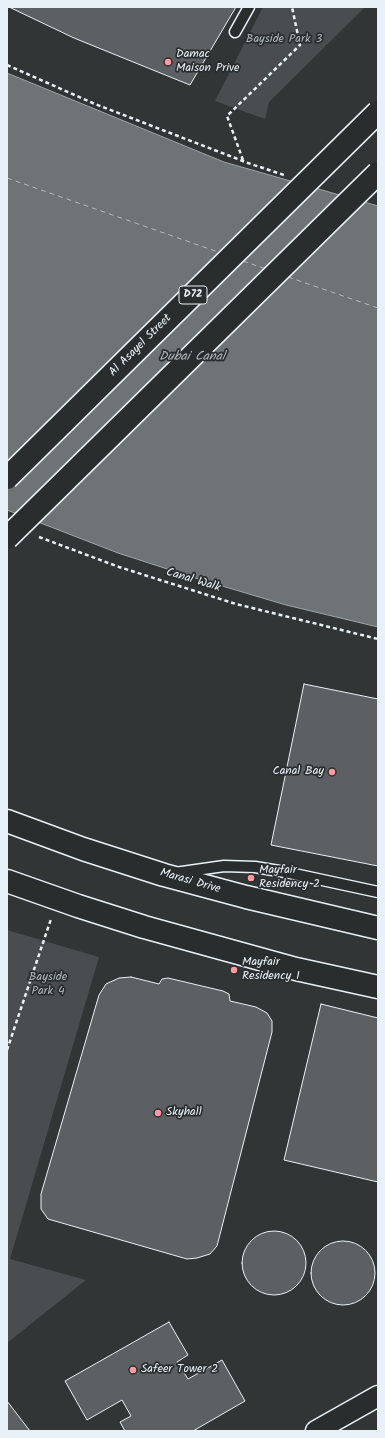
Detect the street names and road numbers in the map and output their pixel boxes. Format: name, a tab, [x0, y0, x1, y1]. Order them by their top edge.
road number: D72	[179, 286, 207, 304]
street label: Al Asayel Street	[107, 312, 175, 380]
street label: Canal Walk	[164, 566, 222, 596]
street label: Marasi Drive	[158, 866, 222, 898]

